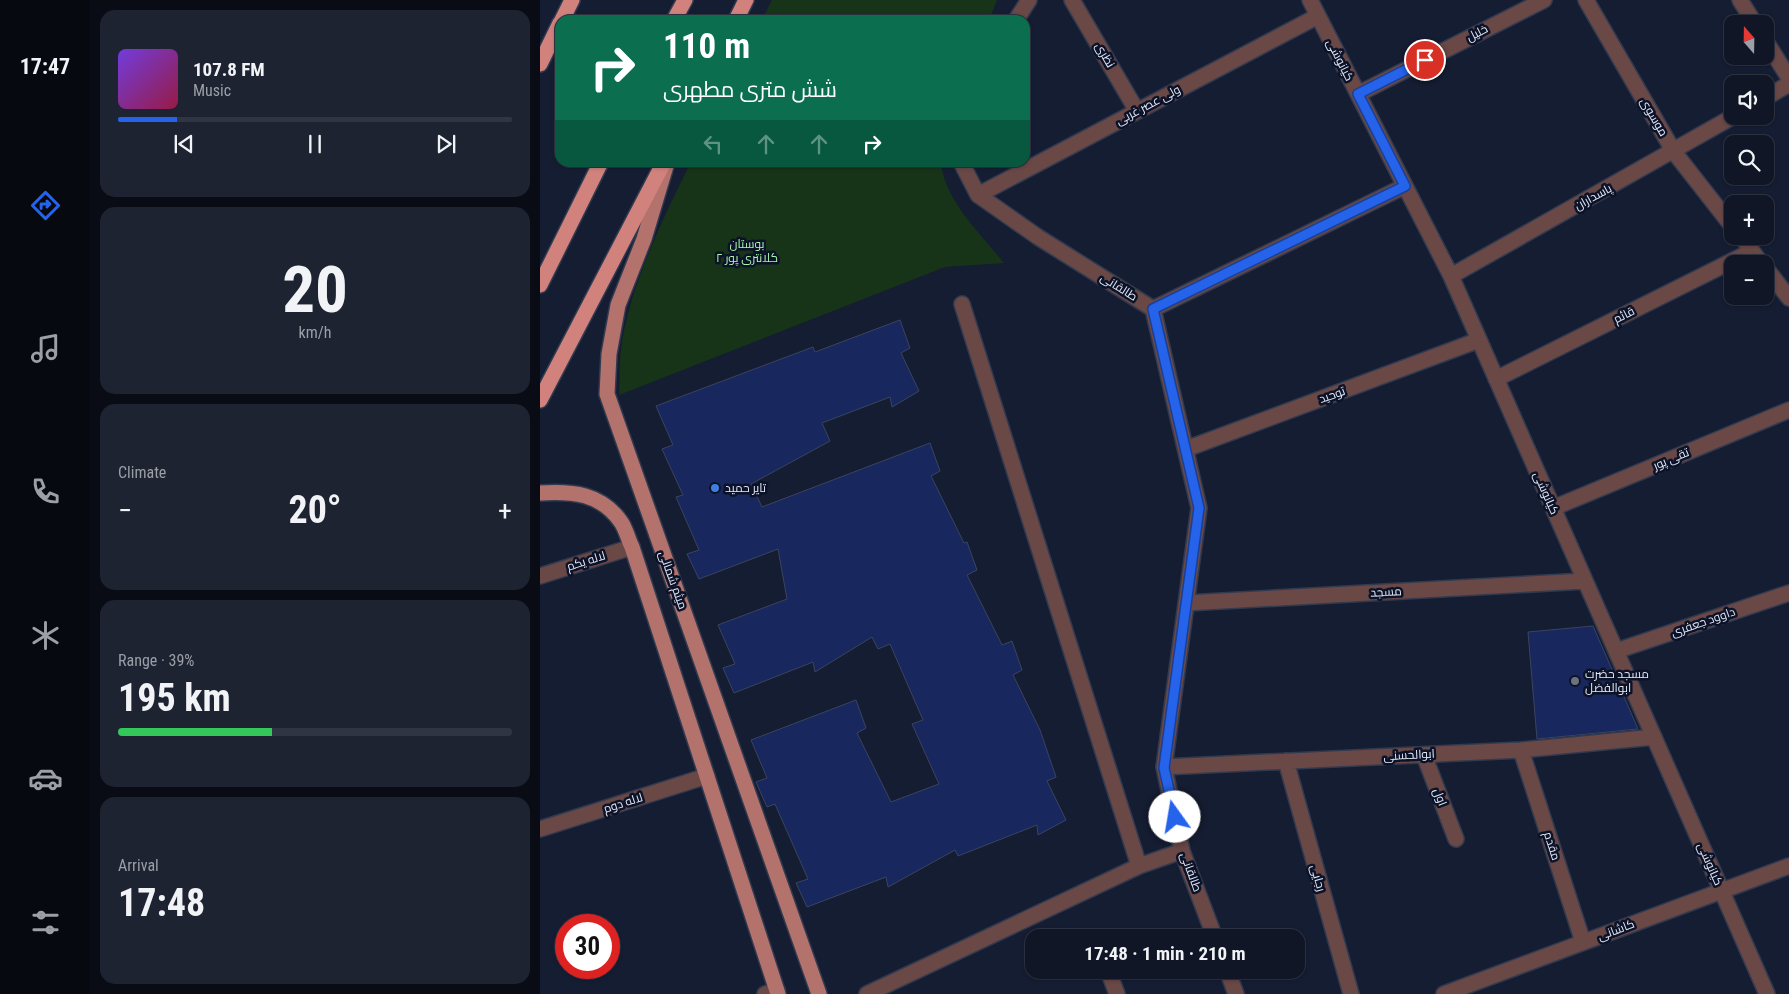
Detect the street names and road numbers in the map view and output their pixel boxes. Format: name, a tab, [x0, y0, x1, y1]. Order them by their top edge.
street label: خلیل	[1464, 22, 1490, 44]
street label: کیانوشی	[1323, 37, 1357, 83]
street label: نظری	[1092, 40, 1118, 70]
street label: ولی عصر غربی	[1113, 82, 1183, 128]
street label: موسوی	[1637, 95, 1671, 139]
street label: پاسداران	[1572, 181, 1616, 215]
street label: طالقانی	[1098, 270, 1140, 304]
street label: قائم	[1611, 304, 1637, 327]
street label: توحید	[1317, 384, 1348, 406]
street label: تقی پور	[1650, 445, 1693, 475]
street label: کیانوشی	[1530, 469, 1562, 517]
street label: لاله یکم	[565, 548, 607, 574]
street label: میثم شمالی	[655, 549, 690, 611]
street label: مسجد	[1370, 584, 1402, 600]
street label: داوود جعفری	[1669, 604, 1737, 640]
street label: ابوالحسنی	[1383, 747, 1435, 763]
street label: اول	[1430, 786, 1450, 808]
street label: لاله دوم	[602, 790, 645, 817]
street label: مقدم	[1540, 830, 1563, 862]
street label: کیانوشی	[1694, 840, 1726, 888]
street label: طالقانی	[1177, 850, 1205, 894]
street label: رجایی	[1308, 863, 1328, 893]
street label: کاشانی	[1596, 917, 1636, 943]

